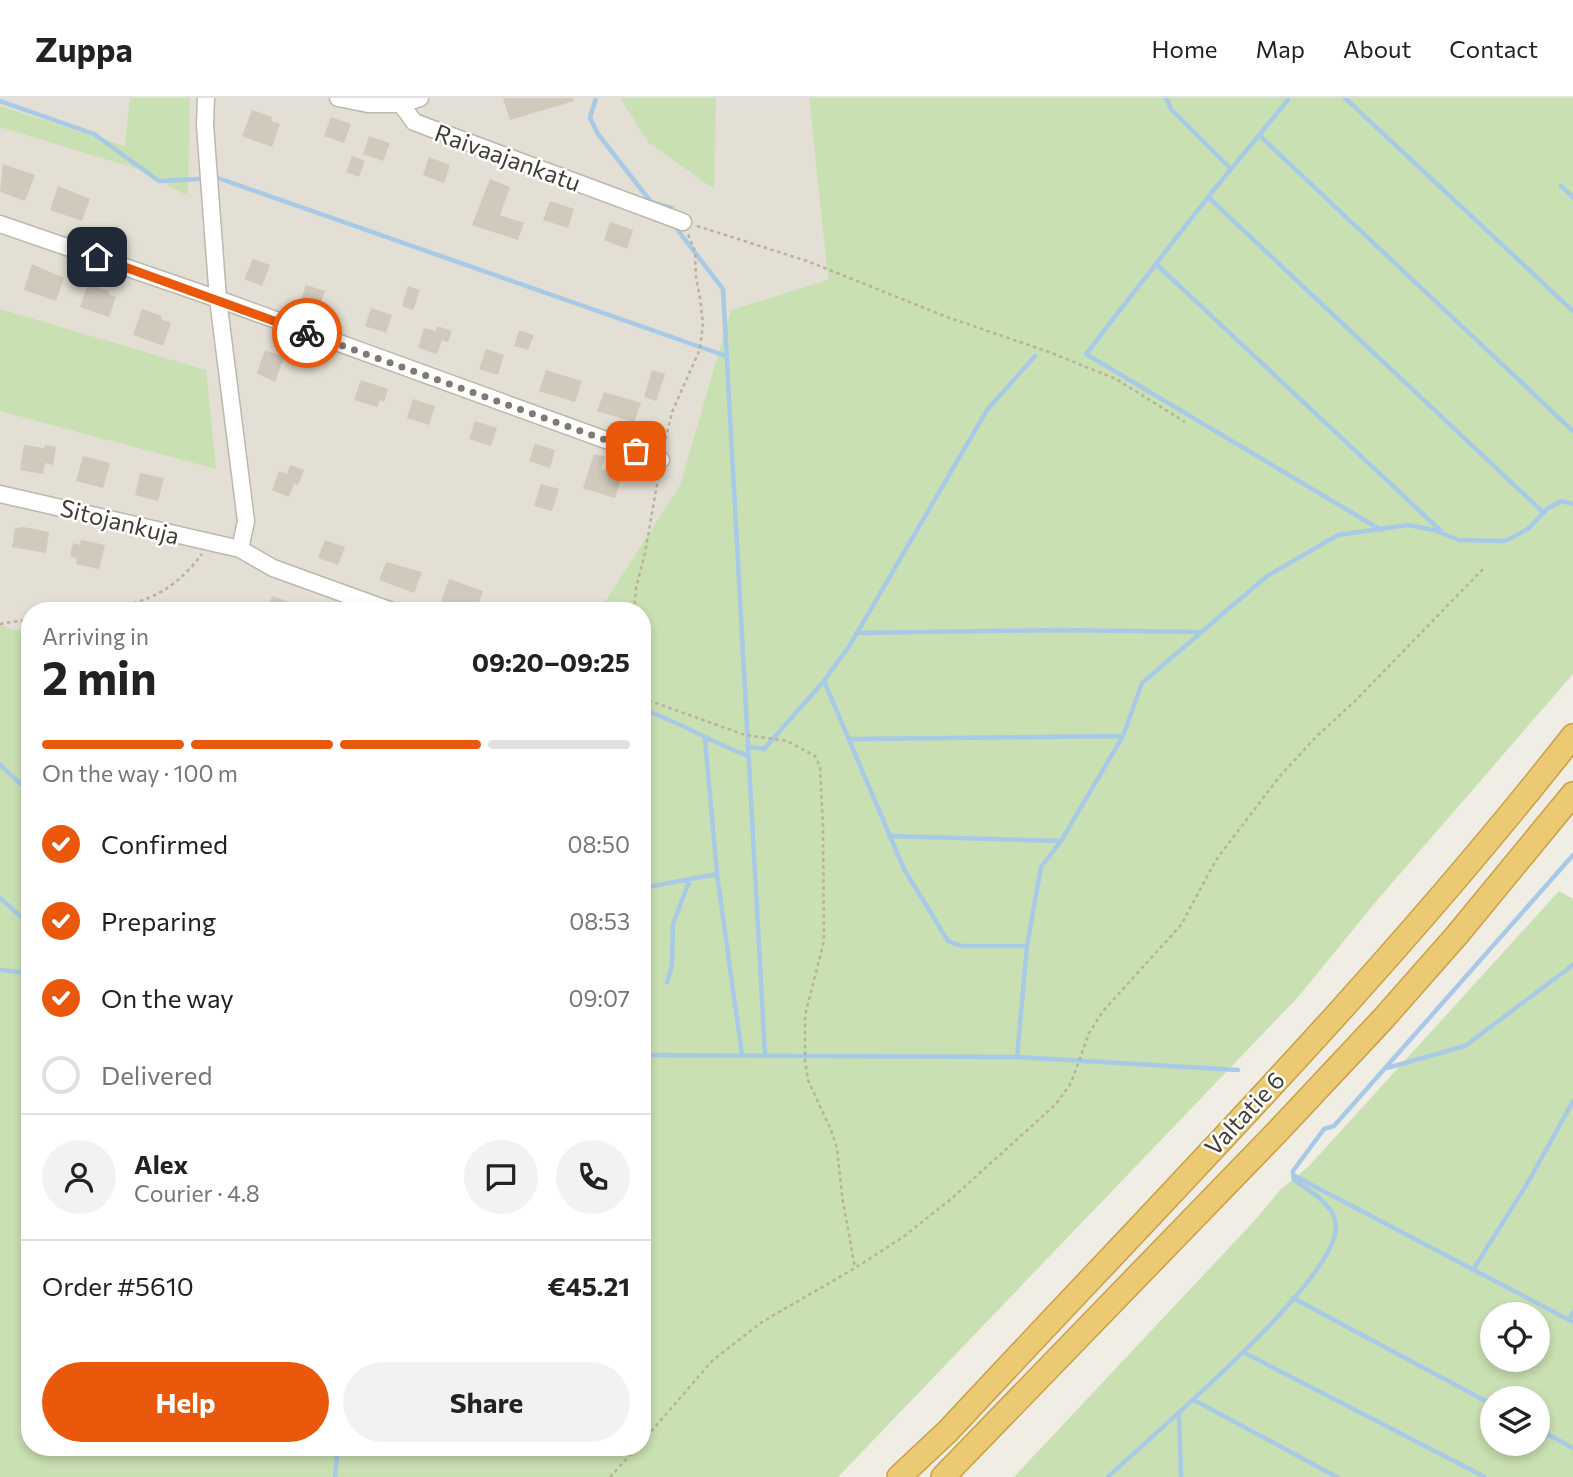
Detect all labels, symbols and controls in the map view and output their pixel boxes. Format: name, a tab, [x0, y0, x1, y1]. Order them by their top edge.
text: Zuppa	[35, 28, 133, 69]
text: Home	[1152, 34, 1218, 63]
text: Map	[1256, 34, 1305, 63]
text: About	[1343, 34, 1411, 63]
text: Contact	[1449, 34, 1538, 63]
street label: Raivaajankatu	[431, 117, 585, 197]
pin	[67, 227, 127, 287]
icon: home	[78, 238, 116, 276]
courier	[272, 298, 342, 368]
icon: bike	[288, 314, 326, 352]
pin	[606, 421, 666, 481]
icon: bag	[617, 432, 655, 470]
street label: Sitojankuja	[57, 492, 183, 550]
text: Arriving in	[42, 622, 149, 650]
text: 09:20–09:25	[472, 646, 630, 677]
text: 2 min	[42, 648, 157, 704]
text: On the way · 100 m	[42, 759, 238, 787]
icon: check	[42, 825, 80, 863]
text: Confirmed	[101, 828, 228, 859]
text: 08:50	[567, 830, 630, 858]
icon: check	[42, 902, 80, 940]
text: Preparing	[101, 905, 216, 936]
text: 08:53	[569, 907, 630, 935]
icon: check	[42, 979, 80, 1017]
text: On the way	[101, 982, 234, 1013]
text: 09:07	[569, 984, 630, 1012]
text: Delivered	[101, 1059, 212, 1090]
street label: Valtatie 6	[1198, 1065, 1290, 1161]
button: person	[42, 1140, 116, 1214]
button: chat	[464, 1140, 538, 1214]
button: phone	[556, 1140, 630, 1214]
text: Alex	[134, 1148, 188, 1179]
text: Courier · 4.8	[134, 1179, 260, 1207]
text: Order #5610	[42, 1270, 194, 1301]
text: €45.21	[548, 1270, 630, 1301]
map controls	[1480, 1302, 1550, 1456]
button: locate	[1480, 1302, 1550, 1372]
button: Help	[42, 1362, 329, 1442]
button: Share	[343, 1362, 630, 1442]
button: layers	[1480, 1386, 1550, 1456]

